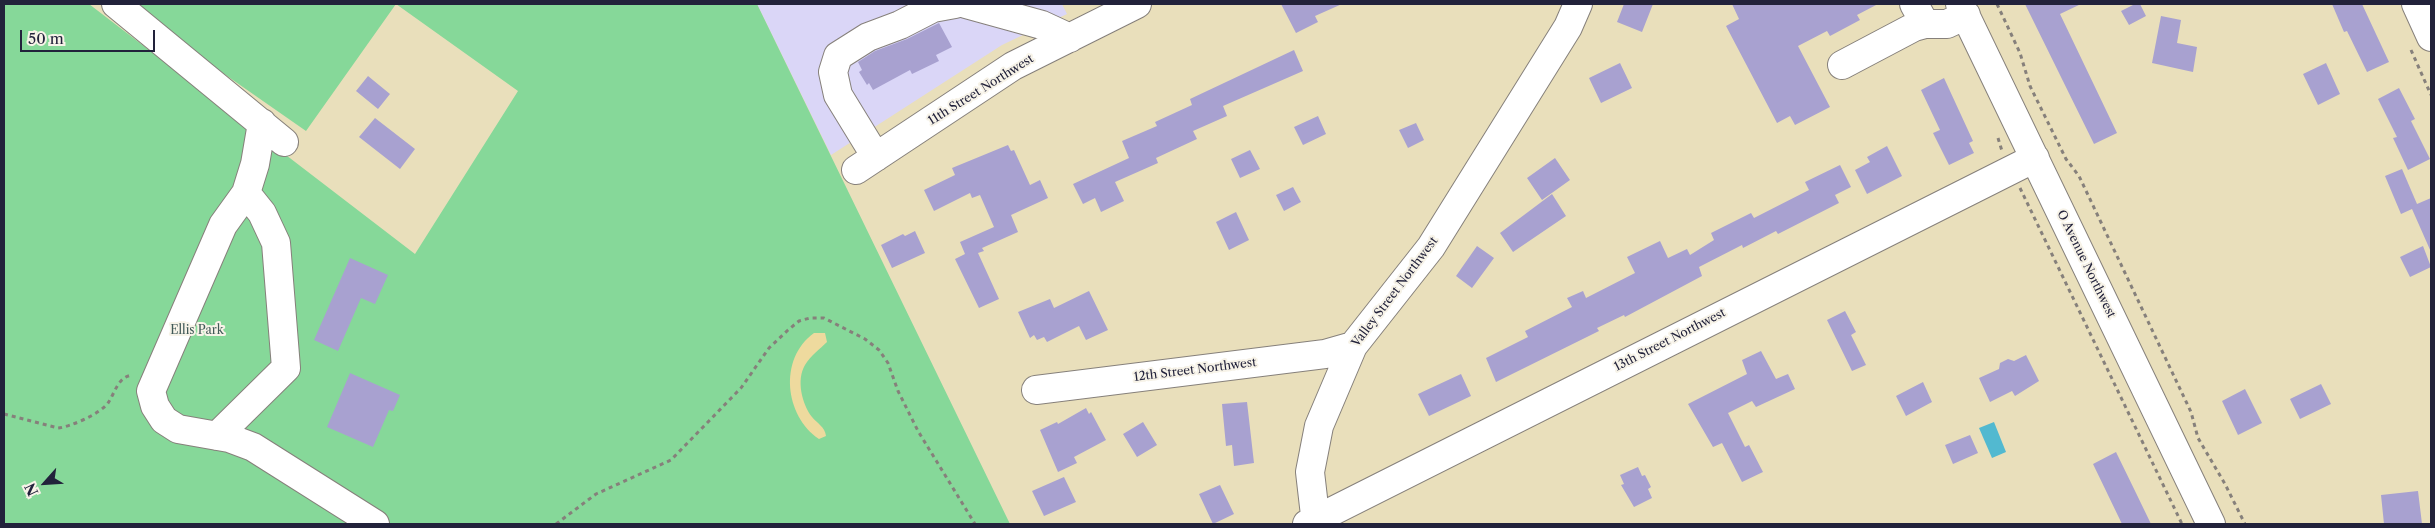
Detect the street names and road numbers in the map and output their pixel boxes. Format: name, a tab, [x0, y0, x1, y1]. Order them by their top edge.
street label: 11th Street Northwest	[926, 52, 1036, 128]
street label: O Avenue Northwest	[2054, 208, 2118, 320]
street label: Valley Street Northwest	[1349, 234, 1441, 350]
street label: 13th Street Northwest	[1612, 306, 1728, 374]
street label: 12th Street Northwest	[1133, 355, 1257, 385]

